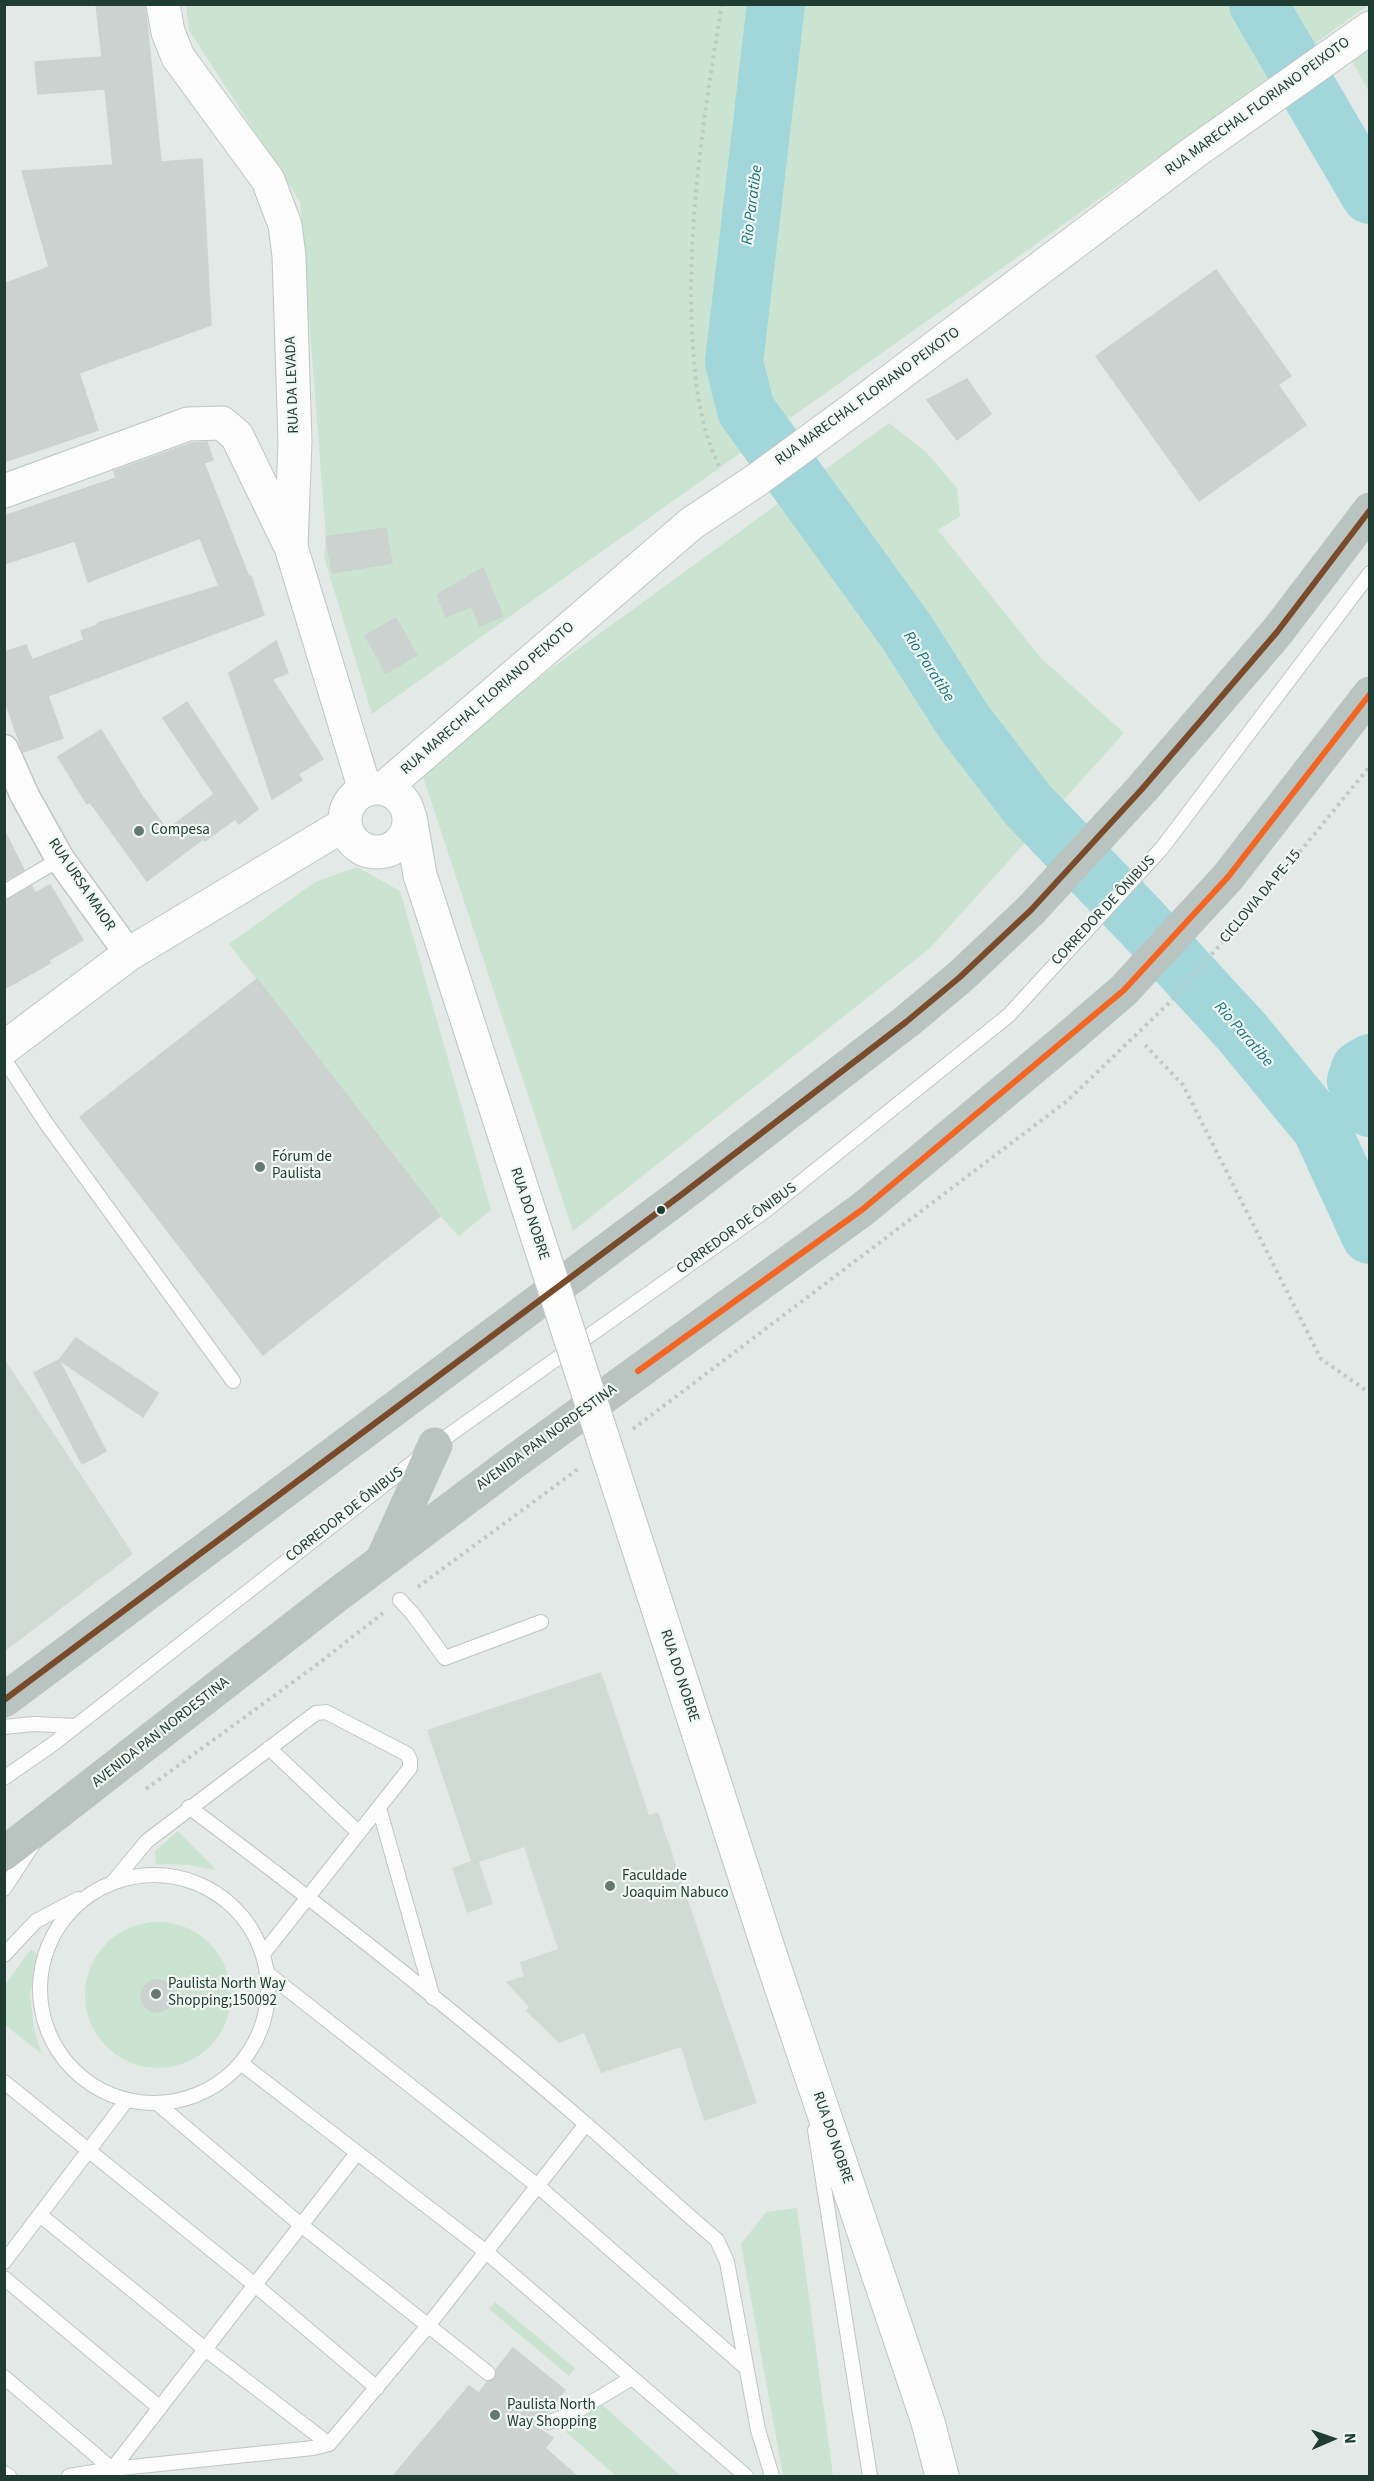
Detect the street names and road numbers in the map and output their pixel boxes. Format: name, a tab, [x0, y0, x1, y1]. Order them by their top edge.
street label: RUA MARECHAL FLORIANO PEIXOTO	[1162, 34, 1354, 180]
street label: RUA MARECHAL FLORIANO PEIXOTO	[772, 324, 964, 470]
street label: RUA DA LEVADA	[282, 336, 304, 434]
street label: RUA MARECHAL FLORIANO PEIXOTO	[398, 619, 578, 779]
street label: RUA URSA MAIOR	[43, 835, 119, 935]
street label: CICLOVIA DA PE-15	[1217, 846, 1305, 948]
street label: CORREDOR DE ÔNIBUS	[1048, 852, 1160, 970]
street label: RUA DO NOBRE	[506, 1165, 552, 1263]
street label: CORREDOR DE ÔNIBUS	[674, 1179, 800, 1279]
street label: AVENIDA PAN NORDESTINA	[473, 1381, 621, 1495]
street label: CORREDOR DE ÔNIBUS	[283, 1464, 407, 1566]
street label: RUA DO NOBRE	[656, 1627, 702, 1725]
street label: AVENIDA PAN NORDESTINA	[89, 1674, 233, 1792]
street label: RUA DO NOBRE	[808, 2090, 856, 2186]

